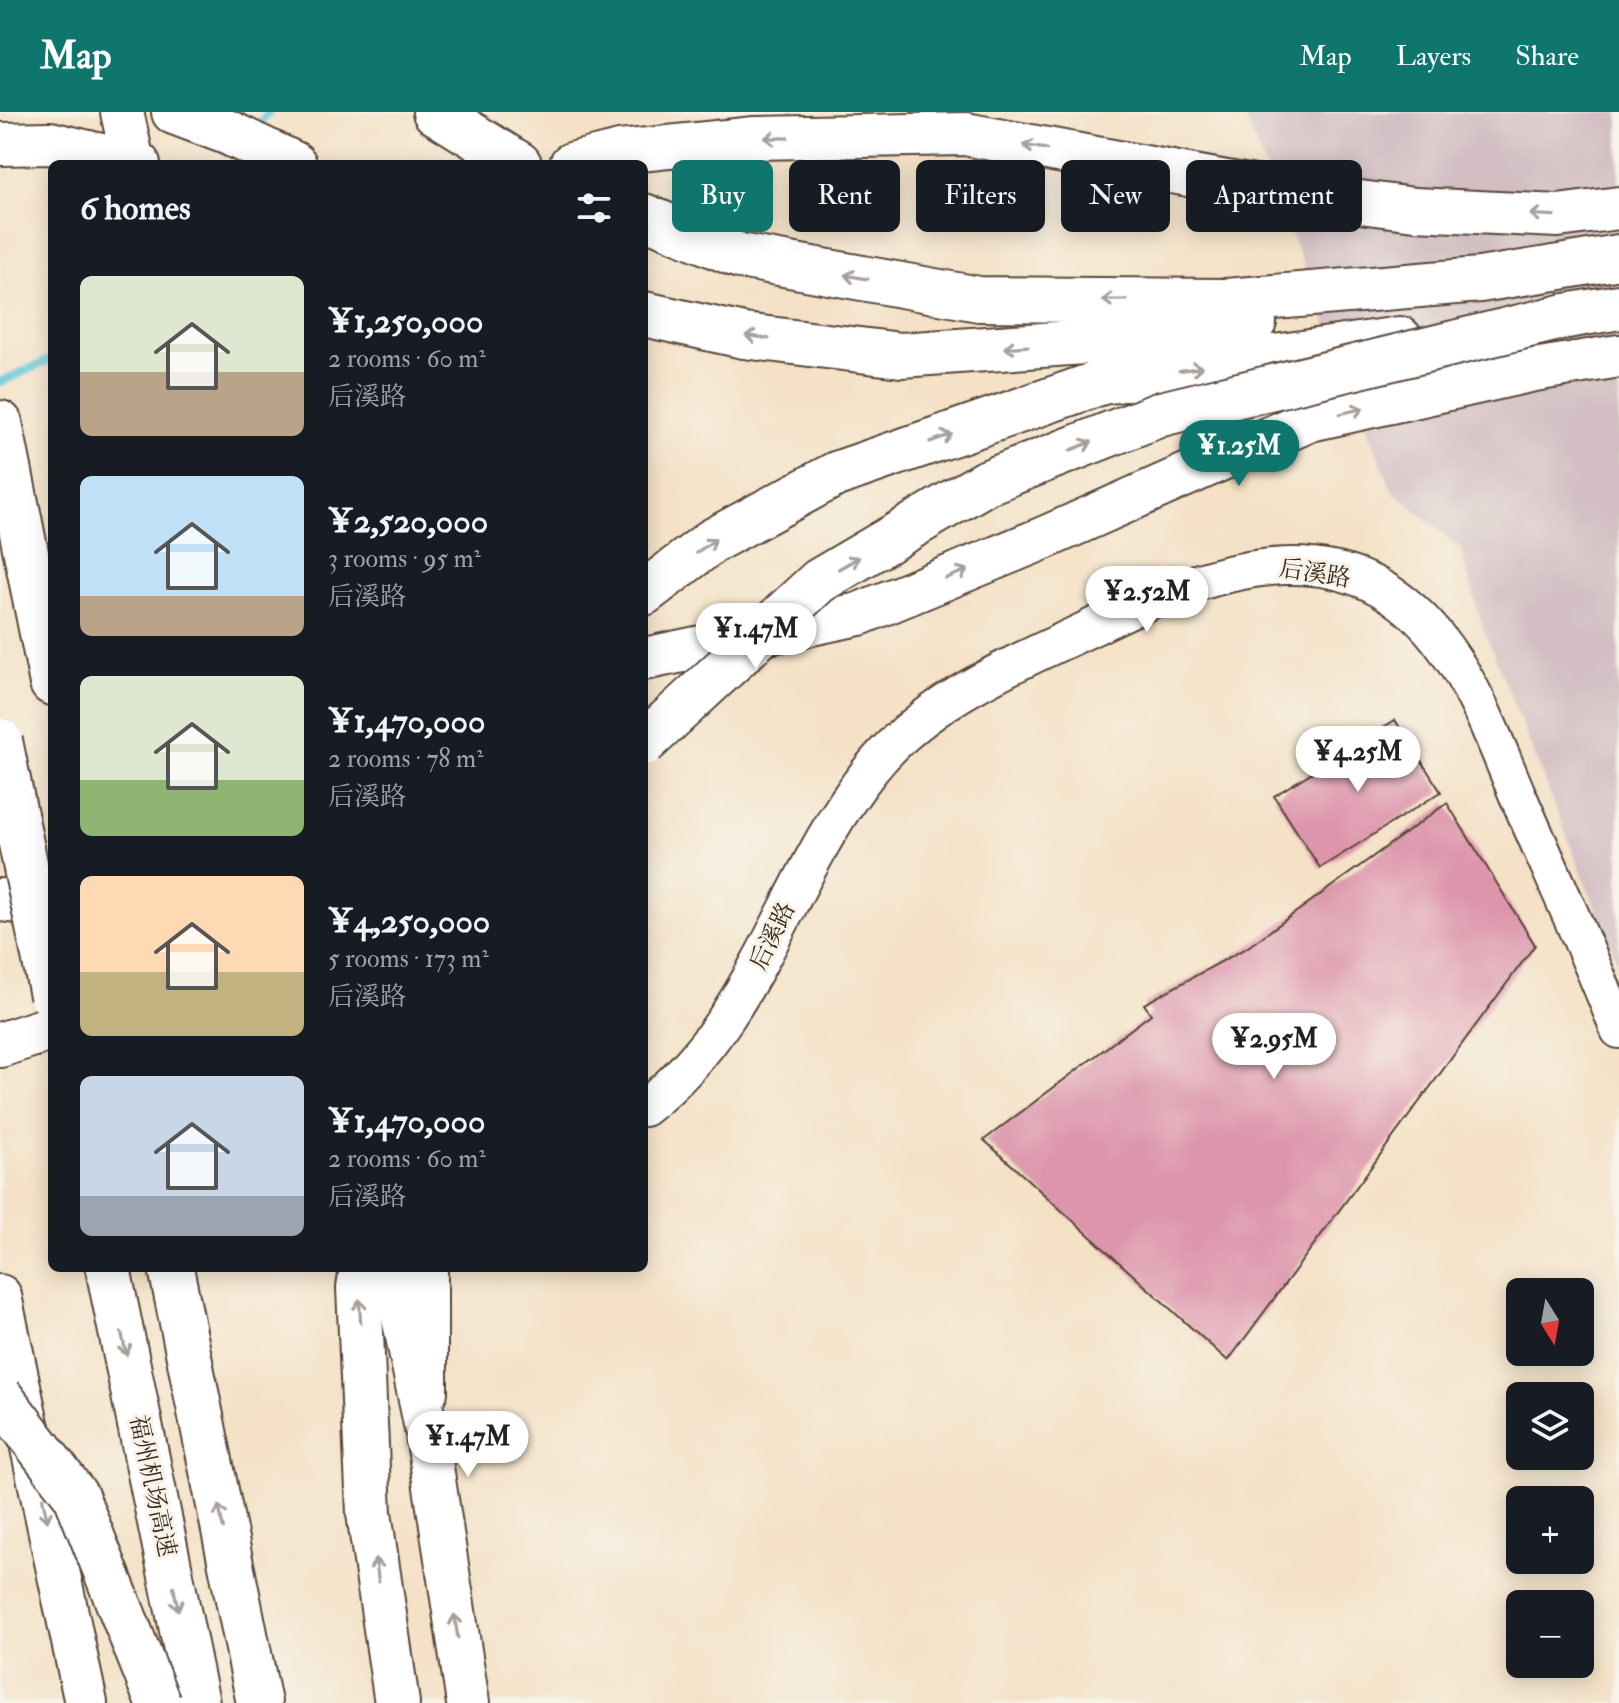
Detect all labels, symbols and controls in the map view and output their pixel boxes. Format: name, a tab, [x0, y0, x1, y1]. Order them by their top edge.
text: Map	[40, 32, 111, 80]
text: Map	[1299, 39, 1352, 74]
text: Layers	[1396, 39, 1471, 74]
text: Share	[1515, 39, 1579, 74]
one-way arrow	[763, 130, 790, 145]
one-way arrow	[1023, 139, 1048, 154]
chip: Buy	[672, 160, 773, 232]
chip: Rent	[789, 160, 900, 232]
chip: Filters	[916, 160, 1045, 232]
chip: New	[1061, 160, 1170, 232]
chip: Apartment	[1186, 160, 1362, 232]
icon: filters	[572, 186, 616, 230]
text: 6 homes	[80, 187, 191, 230]
one-way arrow	[1529, 207, 1556, 222]
one-way arrow	[844, 269, 869, 284]
one-way arrow	[1101, 293, 1128, 308]
text: ¥1,250,000	[328, 300, 483, 343]
icon: home	[144, 308, 240, 404]
one-way arrow	[744, 330, 771, 345]
one-way arrow	[1003, 340, 1030, 355]
text: 2 rooms · 60 m²	[328, 343, 486, 375]
one-way arrow	[1178, 361, 1203, 376]
text: 后溪路	[328, 381, 406, 413]
one-way arrow	[1338, 403, 1364, 418]
pin: ¥1.25M	[1174, 420, 1304, 488]
one-way arrow	[928, 429, 953, 444]
text: ¥1.25M	[1197, 430, 1281, 462]
one-way arrow	[1068, 437, 1093, 452]
text: ¥2,520,000	[328, 500, 488, 543]
icon: home	[144, 508, 240, 604]
one-way arrow	[695, 538, 716, 555]
text: 3 rooms · 95 m²	[328, 543, 481, 575]
street label: 后溪路	[1277, 553, 1353, 594]
one-way arrow	[837, 555, 861, 570]
one-way arrow	[944, 565, 969, 580]
pin: ¥2.52M	[1082, 566, 1212, 634]
text: ¥2.52M	[1103, 576, 1191, 608]
text: 后溪路	[328, 581, 406, 613]
pin: ¥1.47M	[691, 603, 821, 671]
text: ¥1.47M	[714, 613, 798, 645]
text: ¥1,470,000	[328, 700, 485, 743]
icon: home	[144, 708, 240, 804]
pin: ¥4.25M	[1293, 726, 1423, 794]
text: ¥4.25M	[1314, 736, 1402, 768]
text: 2 rooms · 78 m²	[328, 743, 484, 775]
text: 后溪路	[328, 781, 406, 813]
street label: 后溪路	[743, 897, 802, 975]
text: ¥4,250,000	[328, 900, 490, 943]
icon: home	[144, 908, 240, 1004]
text: 5 rooms · 173 m²	[328, 943, 489, 975]
text: 后溪路	[328, 981, 406, 1013]
pin: ¥2.95M	[1209, 1013, 1339, 1081]
text: ¥2.95M	[1230, 1023, 1318, 1055]
text: ¥1,470,000	[328, 1100, 485, 1143]
icon: home	[144, 1108, 240, 1204]
text: 2 rooms · 60 m²	[328, 1143, 486, 1175]
text: 后溪路	[328, 1181, 406, 1213]
north arrow	[1506, 1278, 1594, 1366]
map controls	[1506, 1278, 1594, 1678]
one-way arrow	[352, 1298, 367, 1325]
one-way arrow	[117, 1331, 132, 1357]
button: layers	[1506, 1382, 1594, 1470]
pin: ¥1.47M	[403, 1411, 533, 1479]
street label: 福州机场高速	[122, 1412, 183, 1560]
text: ¥1.47M	[426, 1421, 510, 1453]
button: +	[1506, 1486, 1594, 1574]
one-way arrow	[38, 1496, 53, 1522]
one-way arrow	[213, 1505, 228, 1530]
one-way arrow	[369, 1558, 384, 1584]
one-way arrow	[169, 1586, 184, 1611]
button: −	[1506, 1590, 1594, 1678]
one-way arrow	[448, 1614, 463, 1639]

